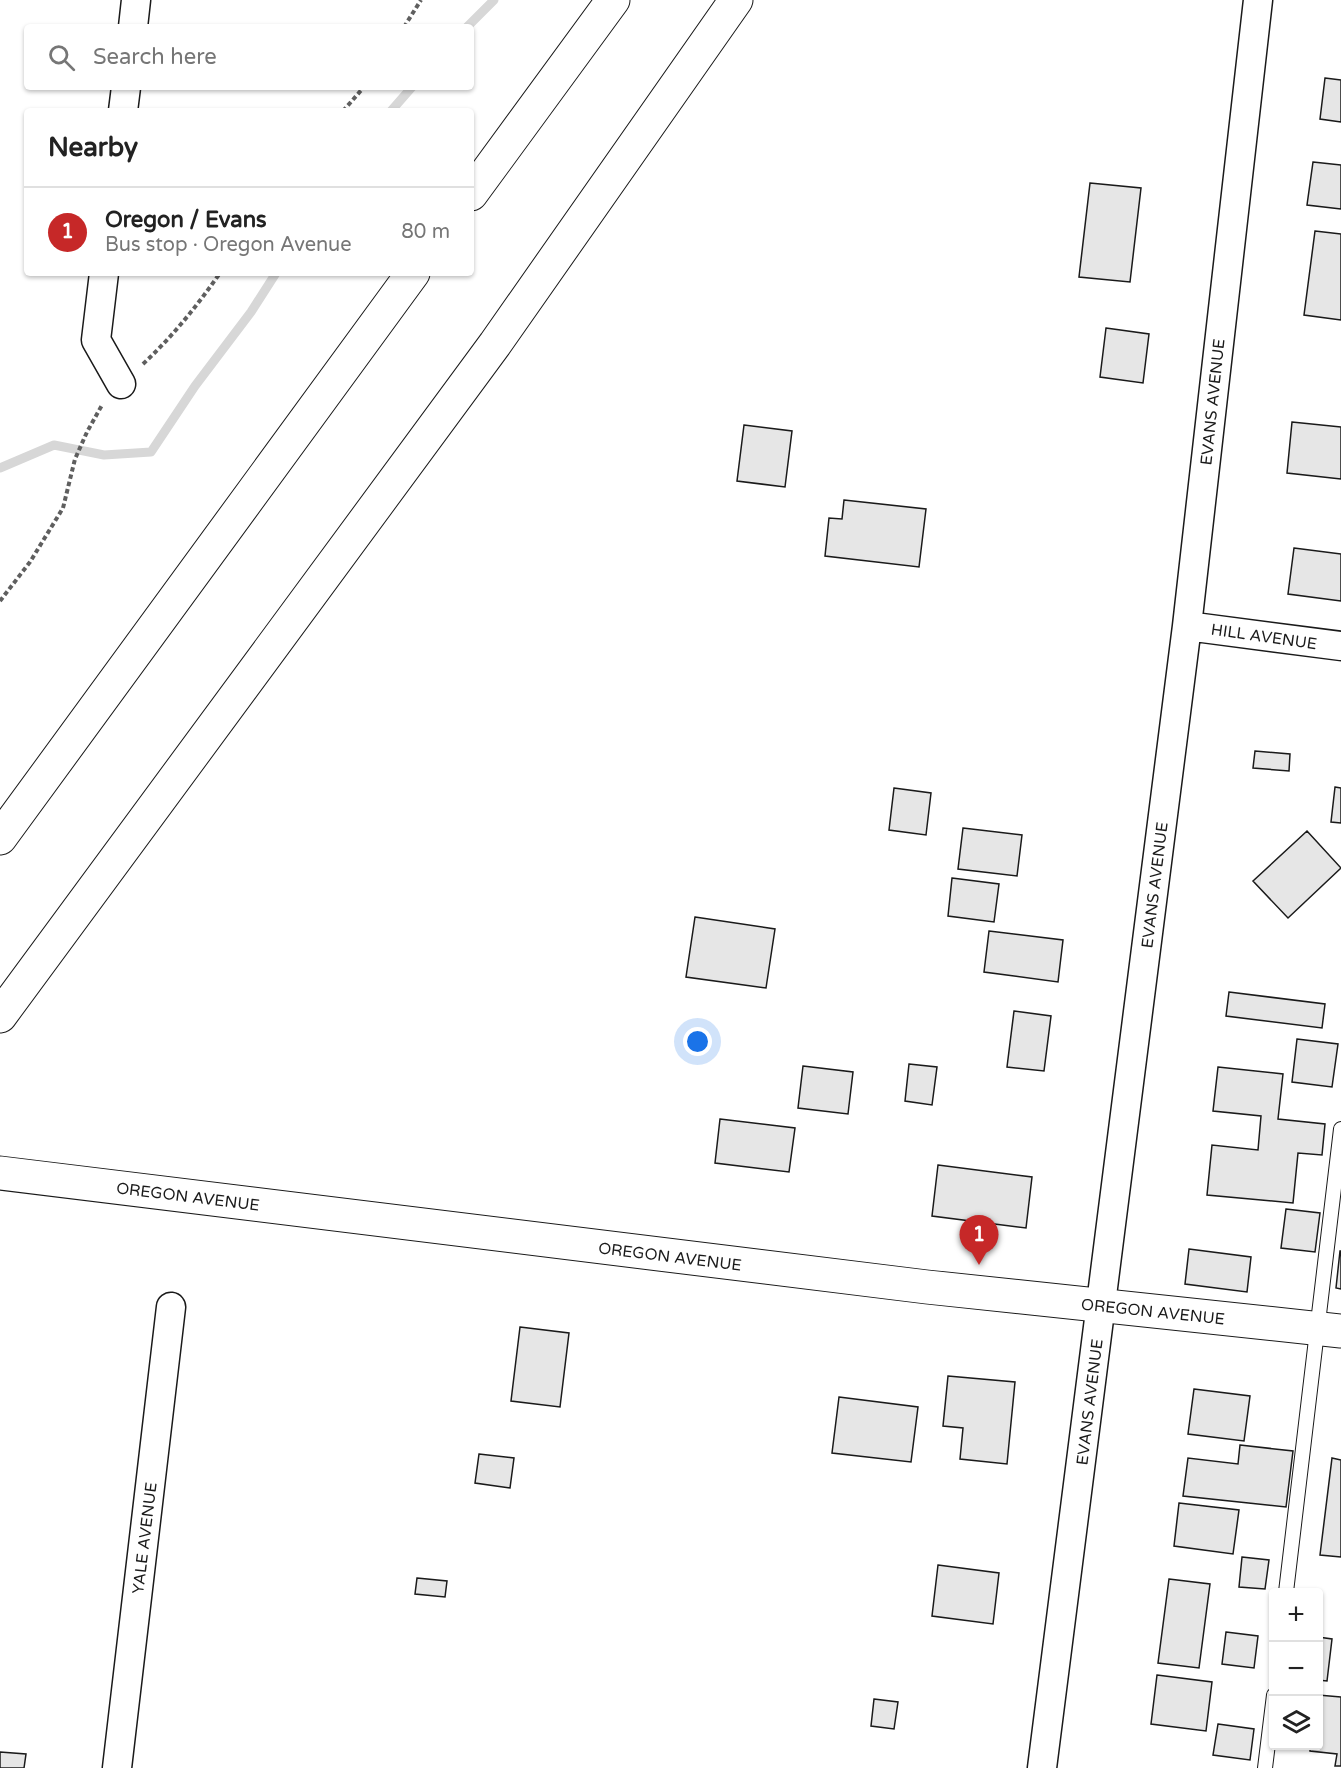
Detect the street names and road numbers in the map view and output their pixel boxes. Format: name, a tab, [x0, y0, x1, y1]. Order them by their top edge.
street label: EVANS AVENUE	[1196, 338, 1230, 466]
street label: HILL AVENUE	[1210, 620, 1318, 654]
street label: EVANS AVENUE	[1137, 821, 1173, 949]
street label: OREGON AVENUE	[115, 1178, 261, 1216]
street label: OREGON AVENUE	[597, 1238, 743, 1276]
street label: OREGON AVENUE	[1080, 1295, 1226, 1329]
street label: EVANS AVENUE	[1072, 1338, 1108, 1466]
street label: YALE AVENUE	[128, 1481, 162, 1595]

